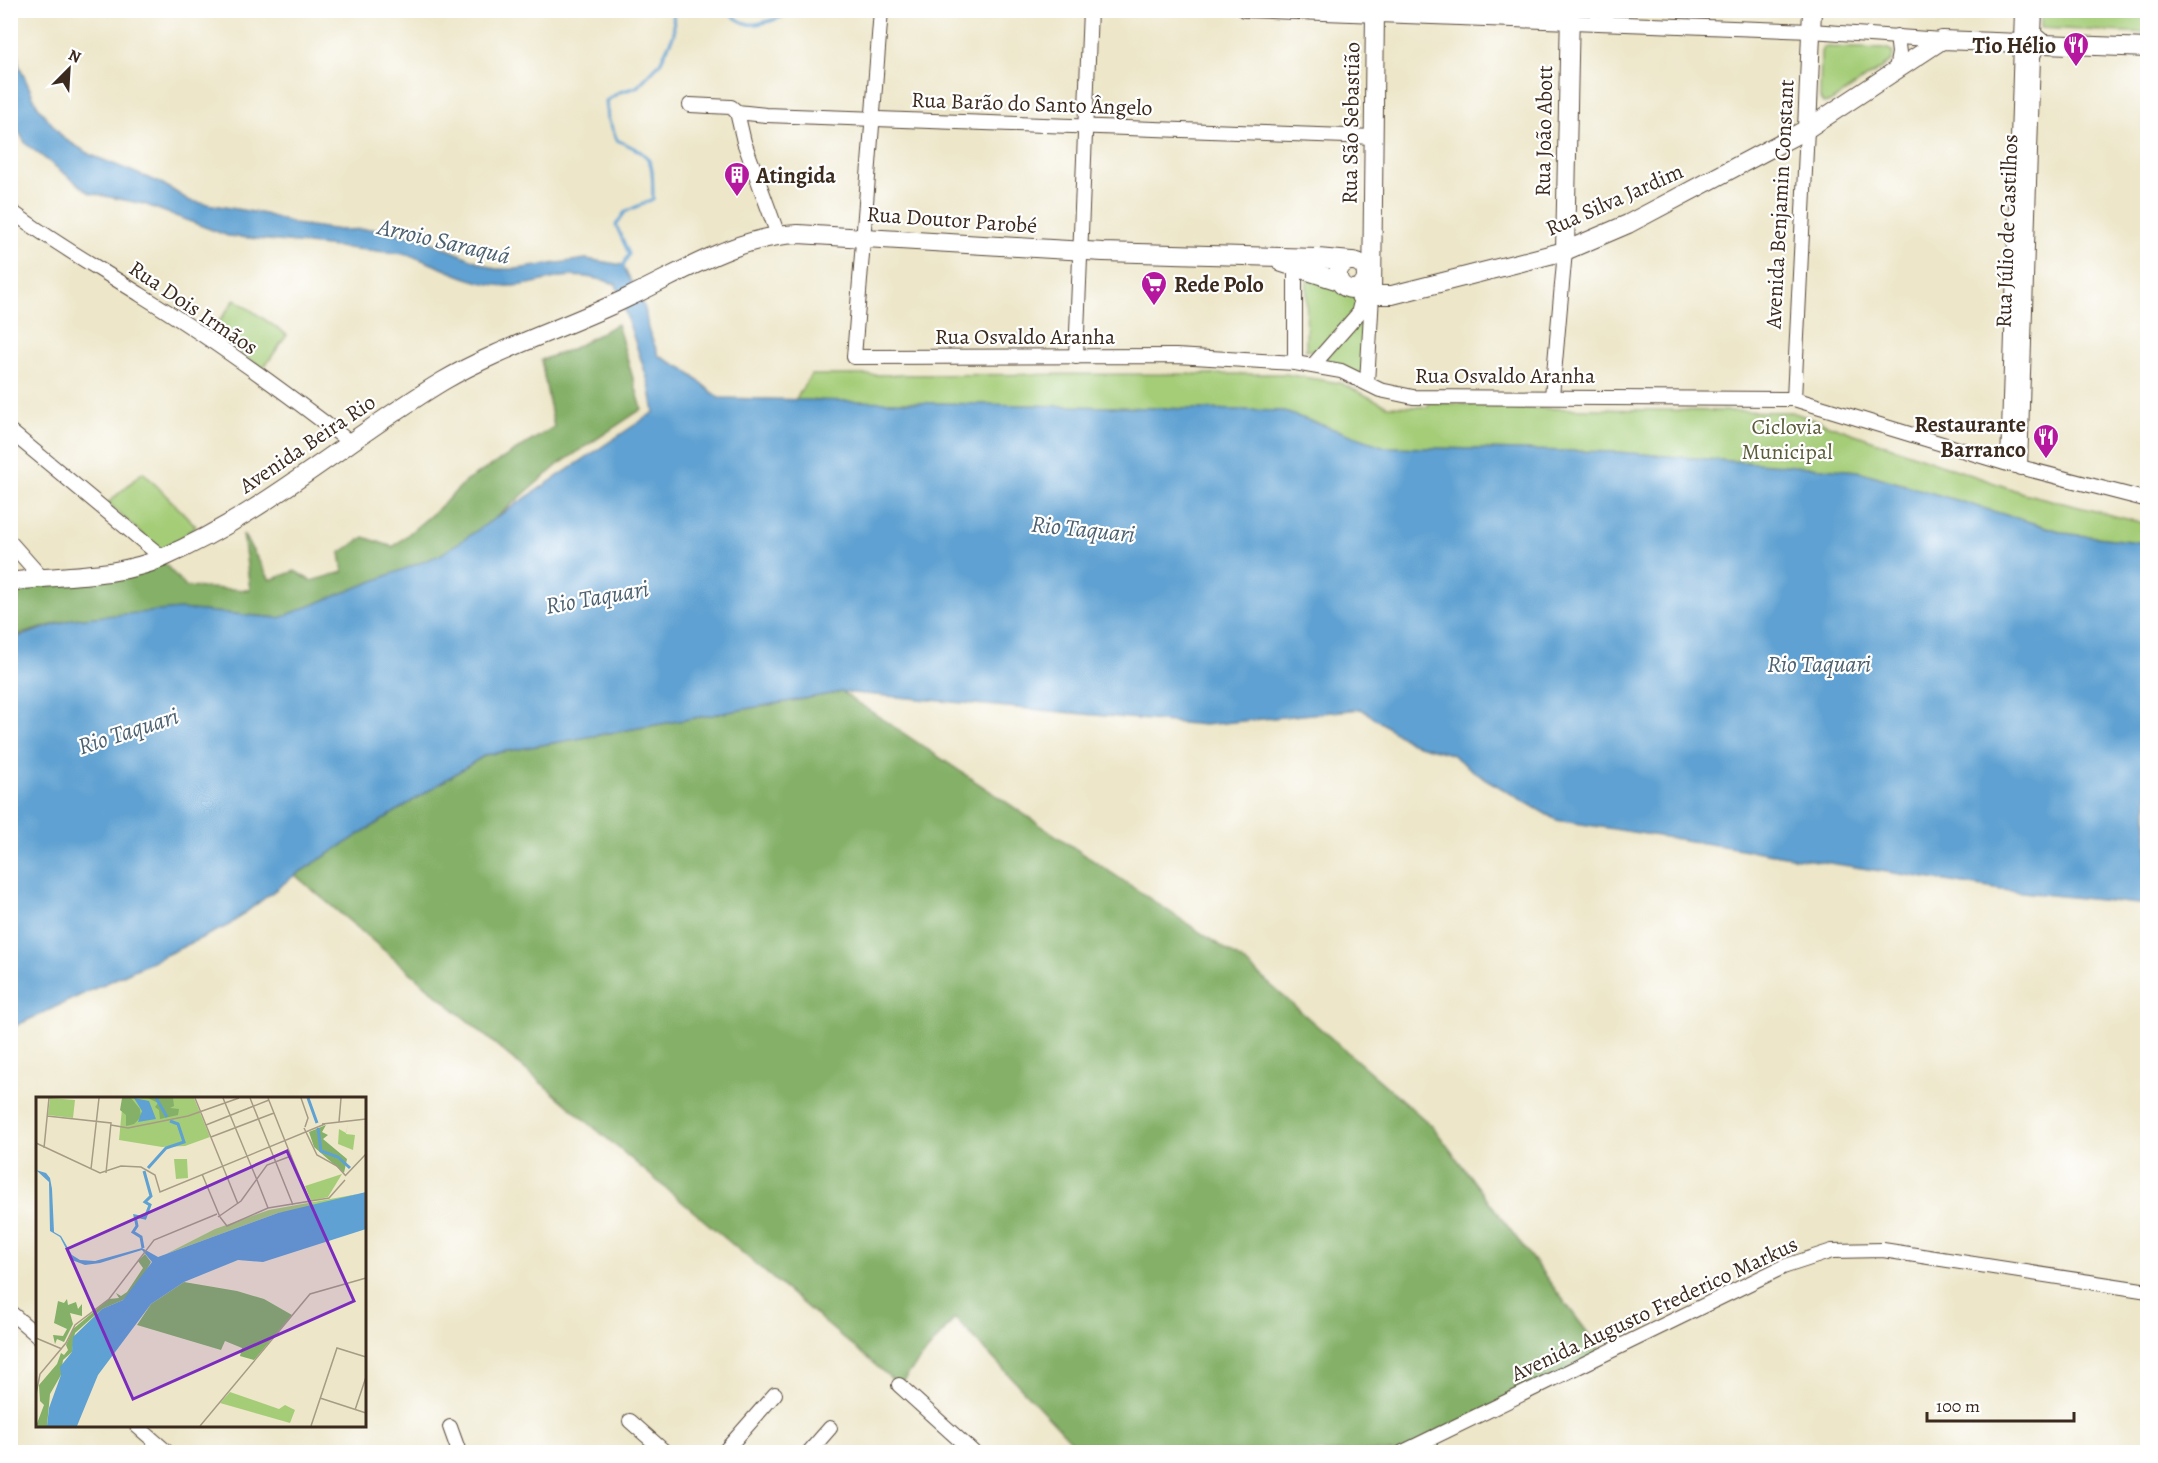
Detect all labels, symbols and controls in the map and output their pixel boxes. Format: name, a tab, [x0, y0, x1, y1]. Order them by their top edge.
restaurant icon: Tio Hélio	[2061, 30, 2091, 68]
place label: Tio Hélio	[1973, 31, 2056, 61]
north arrow	[39, 39, 99, 99]
street label: Rua São Sebastião	[1335, 42, 1367, 204]
text: N	[65, 44, 85, 69]
street label: Rua João Abott	[1528, 65, 1560, 197]
street label: Avenida Benjamin Constant	[1758, 78, 1802, 331]
street label: Rua Barão do Santo Ângelo	[911, 85, 1153, 123]
street label: Rua Júlio de Castilhos	[1989, 134, 2025, 328]
street label: Rua Silva Jardim	[1541, 156, 1688, 244]
building icon: Atingida	[722, 160, 752, 198]
place label: Atingida	[755, 161, 836, 191]
street label: Rua Doutor Parobé	[866, 199, 1038, 241]
water label: Arroio Saraquá	[373, 210, 513, 272]
street label: Rua Dois Irmãos	[123, 254, 264, 362]
supermarket icon: Rede Polo	[1139, 269, 1169, 307]
place label: Rede Polo	[1174, 270, 1264, 300]
street label: Rua Osvaldo Aranha	[935, 322, 1116, 352]
street label: Rua Osvaldo Aranha	[1415, 361, 1596, 391]
street label: Avenida Beira Rio	[233, 387, 382, 501]
place label: Restaurante Barranco	[1914, 410, 2026, 465]
park label: Ciclovia Municipal	[1741, 412, 1833, 467]
restaurant icon: Restaurante Barranco	[2031, 422, 2061, 460]
water label: Rio Taquari	[1030, 508, 1136, 550]
water label: Rio Taquari	[543, 572, 651, 622]
water label: Rio Taquari	[1767, 648, 1871, 680]
water label: Rio Taquari	[74, 700, 182, 762]
inset map	[36, 1097, 366, 1427]
street label: Avenida Augusto Frederico Markus	[1505, 1229, 1803, 1389]
scale bar	[1927, 1385, 2074, 1423]
text: 100 m	[1936, 1394, 1980, 1418]

